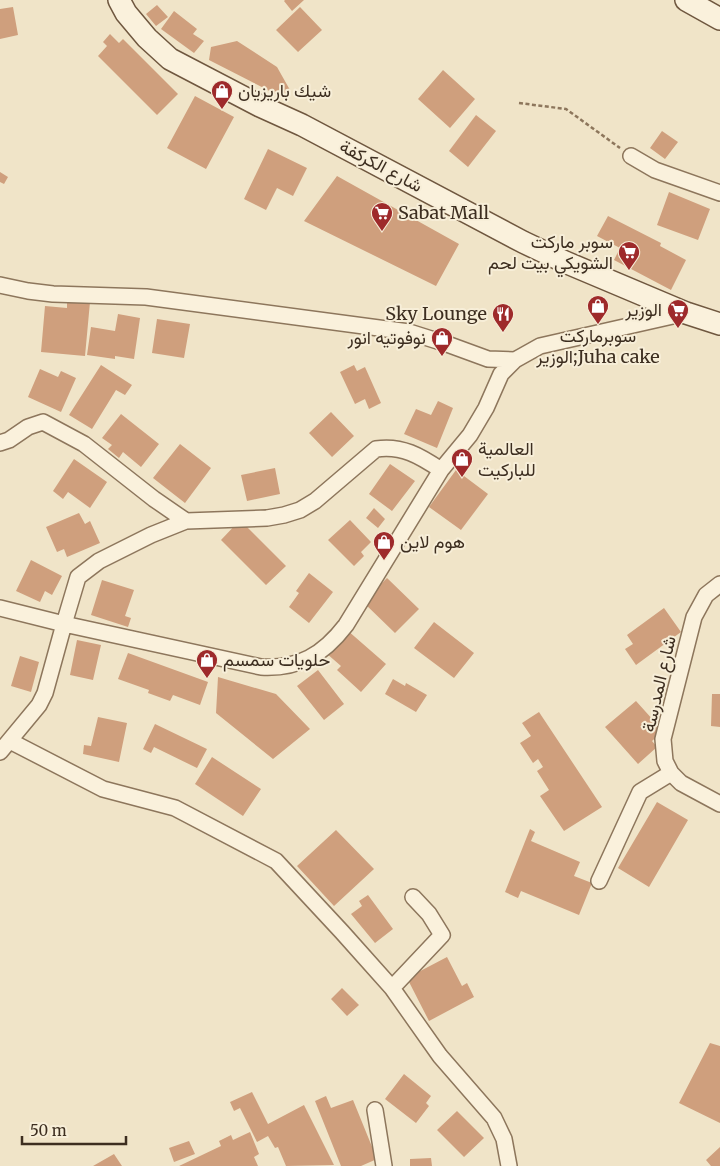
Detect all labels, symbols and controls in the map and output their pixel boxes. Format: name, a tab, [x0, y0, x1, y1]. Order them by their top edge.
shop icon: شيك باريزيان	[210, 79, 234, 110]
place label: شيك باريزيان	[238, 79, 331, 102]
street label: شارع الكركفة	[335, 134, 427, 198]
supermarket icon: Sabat Mall	[370, 201, 394, 232]
place label: Sabat Mall	[398, 201, 490, 224]
place label: سوبر ماركت الشويكي بيت لحم	[488, 230, 613, 278]
supermarket icon: سوبر ماركت الشويكي بيت لحم	[617, 240, 641, 271]
shop icon: سوبرماركت الوزير;Juha cake	[586, 294, 610, 325]
place label: الوزير	[624, 298, 662, 321]
supermarket icon: الوزير	[666, 298, 690, 329]
place label: Sky Lounge	[385, 302, 487, 325]
restaurant icon: Sky Lounge	[491, 302, 515, 333]
place label: سوبرماركت الوزير;Juha cake	[535, 324, 660, 368]
place label: نوفوتيه انور	[347, 326, 426, 349]
shop icon: نوفوتيه انور	[430, 326, 454, 357]
place label: العالمية للباركيت	[478, 437, 536, 481]
shop icon: العالمية للباركيت	[450, 447, 474, 478]
shop icon: هوم لاين	[372, 530, 396, 561]
place label: هوم لاين	[400, 530, 465, 554]
street label: شارع المدرسة	[636, 634, 682, 734]
shop icon: حلويات سمسم	[195, 648, 219, 679]
place label: حلويات سمسم	[223, 648, 330, 672]
scale bar	[22, 1114, 126, 1146]
text: 50 m	[30, 1121, 67, 1140]

